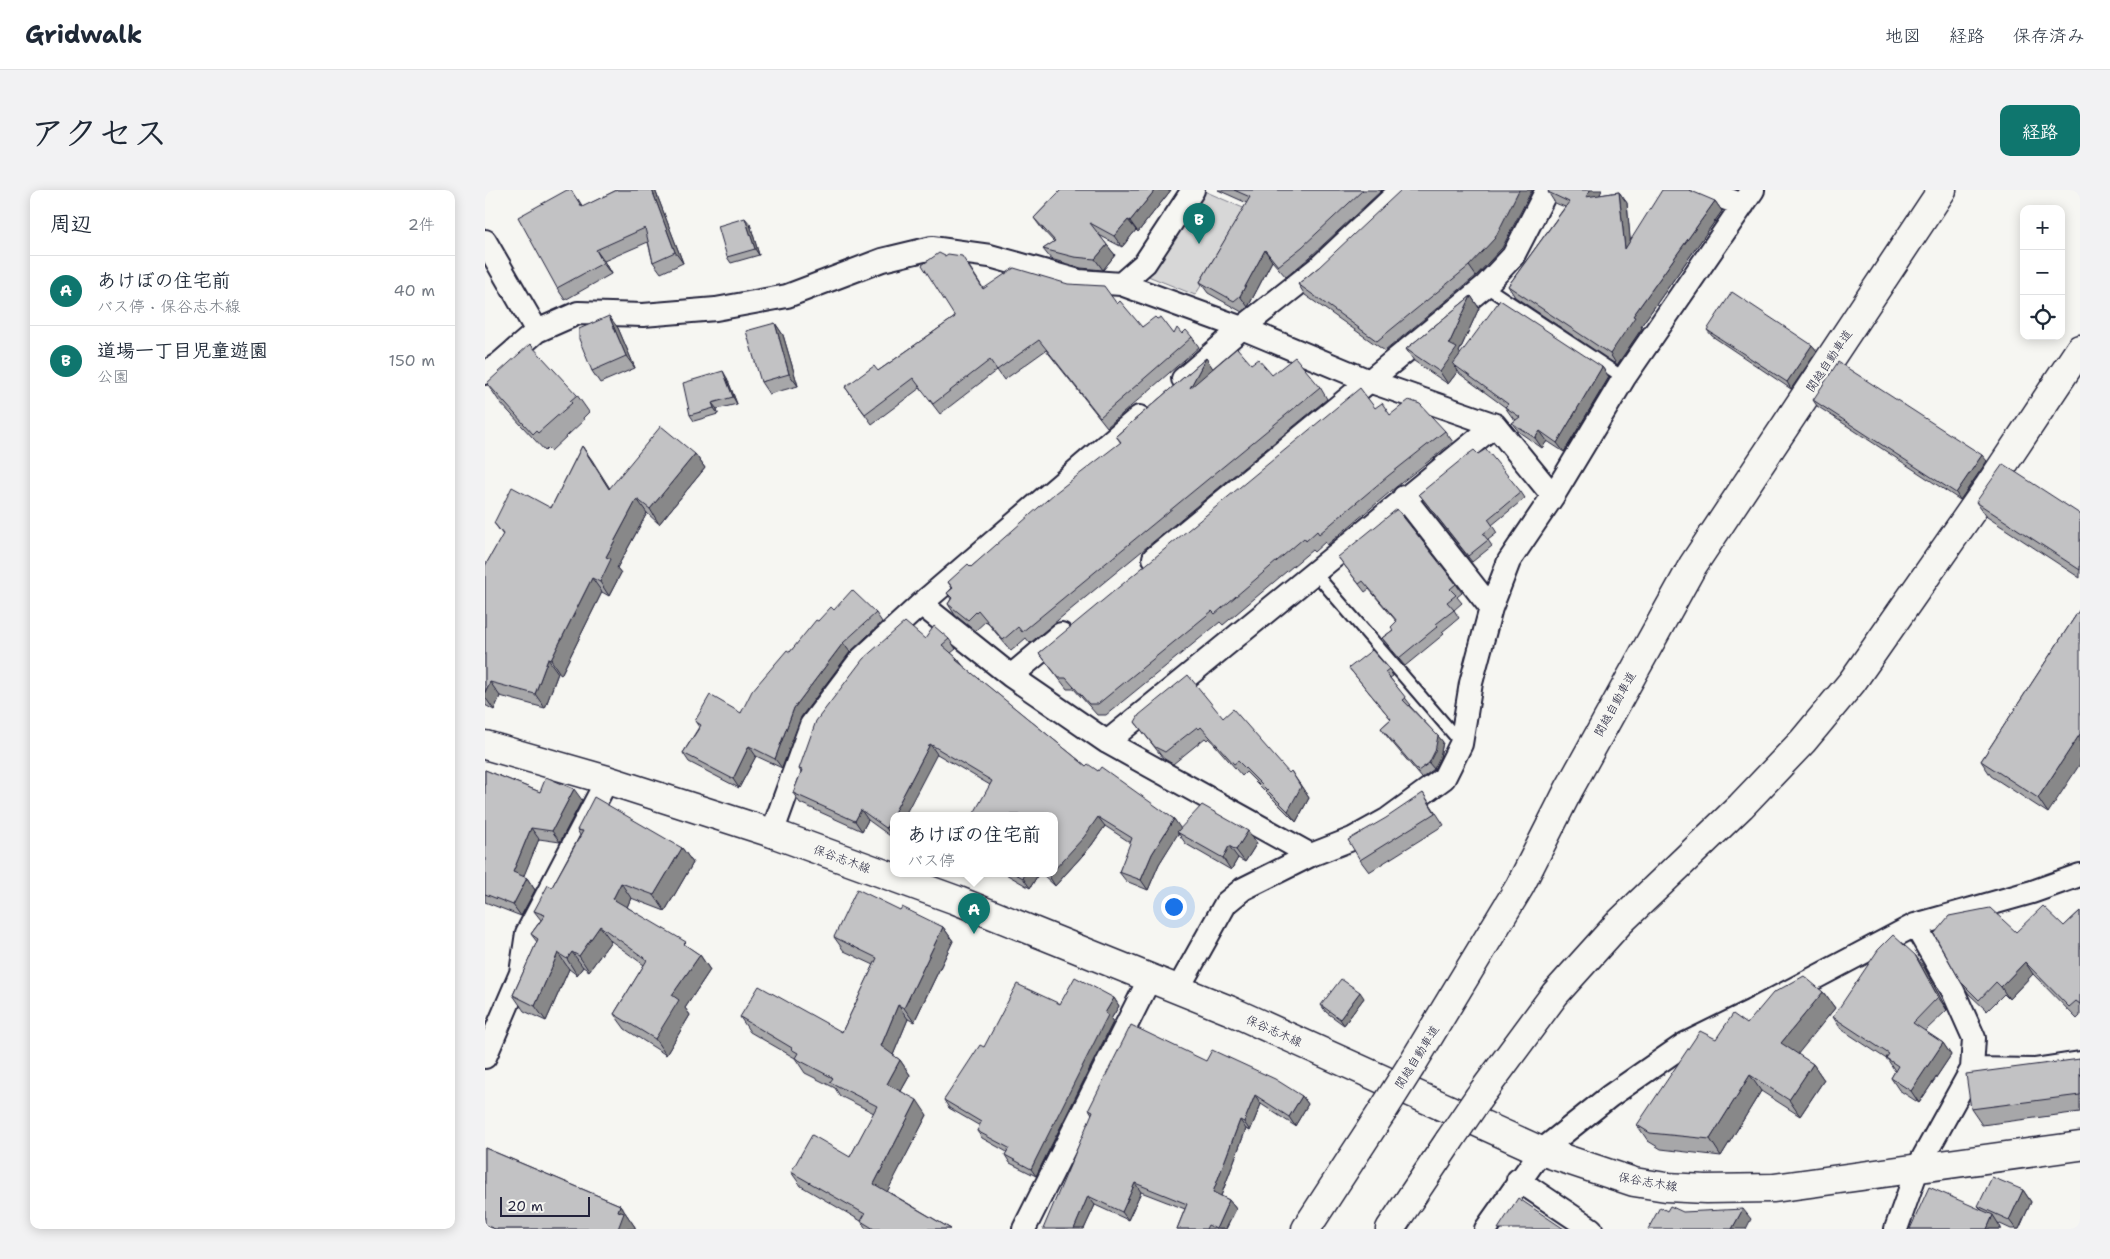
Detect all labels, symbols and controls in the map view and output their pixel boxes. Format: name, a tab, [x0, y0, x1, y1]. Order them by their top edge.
text: Gridwalk	[25, 19, 142, 51]
text: 地図	[1885, 24, 1921, 48]
text: 経路	[1949, 24, 1985, 48]
text: 保存済み	[2013, 24, 2085, 48]
button: 経路	[2000, 105, 2080, 156]
text: アクセス	[30, 109, 168, 156]
pin: B	[1183, 203, 1215, 244]
map controls	[2020, 205, 2065, 340]
button: +	[2020, 205, 2065, 250]
text: 周辺	[50, 210, 92, 238]
text: 2件	[408, 214, 435, 235]
button: −	[2020, 250, 2065, 295]
text: あけぼの住宅前	[97, 268, 231, 293]
text: A	[60, 280, 72, 301]
text: 40 m	[393, 280, 435, 301]
button: locate	[2020, 295, 2065, 340]
text: バス停 · 保谷志木線	[97, 296, 240, 317]
street label: 関越自動車道	[1802, 327, 1856, 395]
text: 道場一丁目児童遊園	[97, 338, 268, 363]
text: B	[61, 350, 71, 371]
text: 150 m	[388, 350, 435, 371]
text: 公園	[97, 366, 129, 387]
street label: 関越自動車道	[1591, 669, 1639, 739]
popup	[890, 812, 1058, 877]
text: あけぼの住宅前	[907, 822, 1041, 847]
street label: 保谷志木線	[811, 841, 873, 877]
text: バス停	[907, 850, 955, 871]
pin: A	[958, 893, 990, 934]
your location	[1161, 894, 1187, 920]
street label: 保谷志木線	[1243, 1011, 1305, 1051]
street label: 関越自動車道	[1391, 1022, 1443, 1092]
street label: 保谷志木線	[1617, 1169, 1679, 1195]
scale bar	[500, 1194, 590, 1217]
text: 20 m	[507, 1197, 543, 1215]

